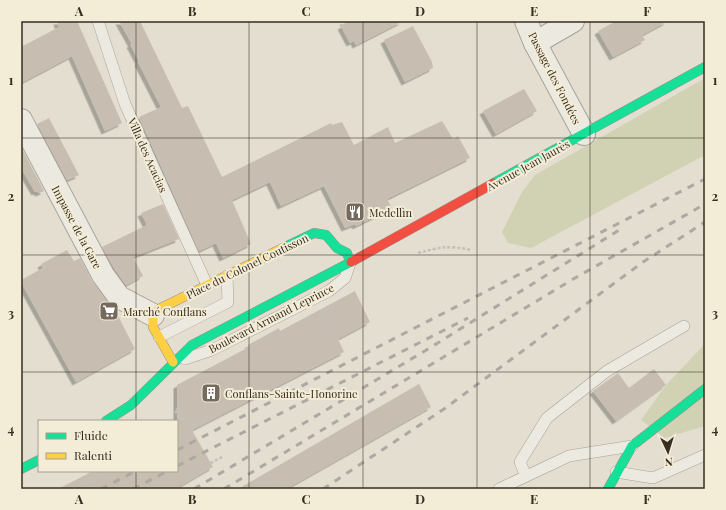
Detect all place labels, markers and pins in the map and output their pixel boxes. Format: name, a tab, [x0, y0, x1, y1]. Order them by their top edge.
restaurant icon: Medellìn	[344, 201, 366, 223]
place label: Medellìn	[369, 205, 412, 220]
supermarket icon: Marché Conflans	[98, 300, 120, 322]
place label: Marché Conflans	[123, 304, 207, 319]
building icon: Conflans-Sainte-Honorine	[200, 382, 222, 404]
place label: Conflans-Sainte-Honorine	[225, 386, 358, 401]

